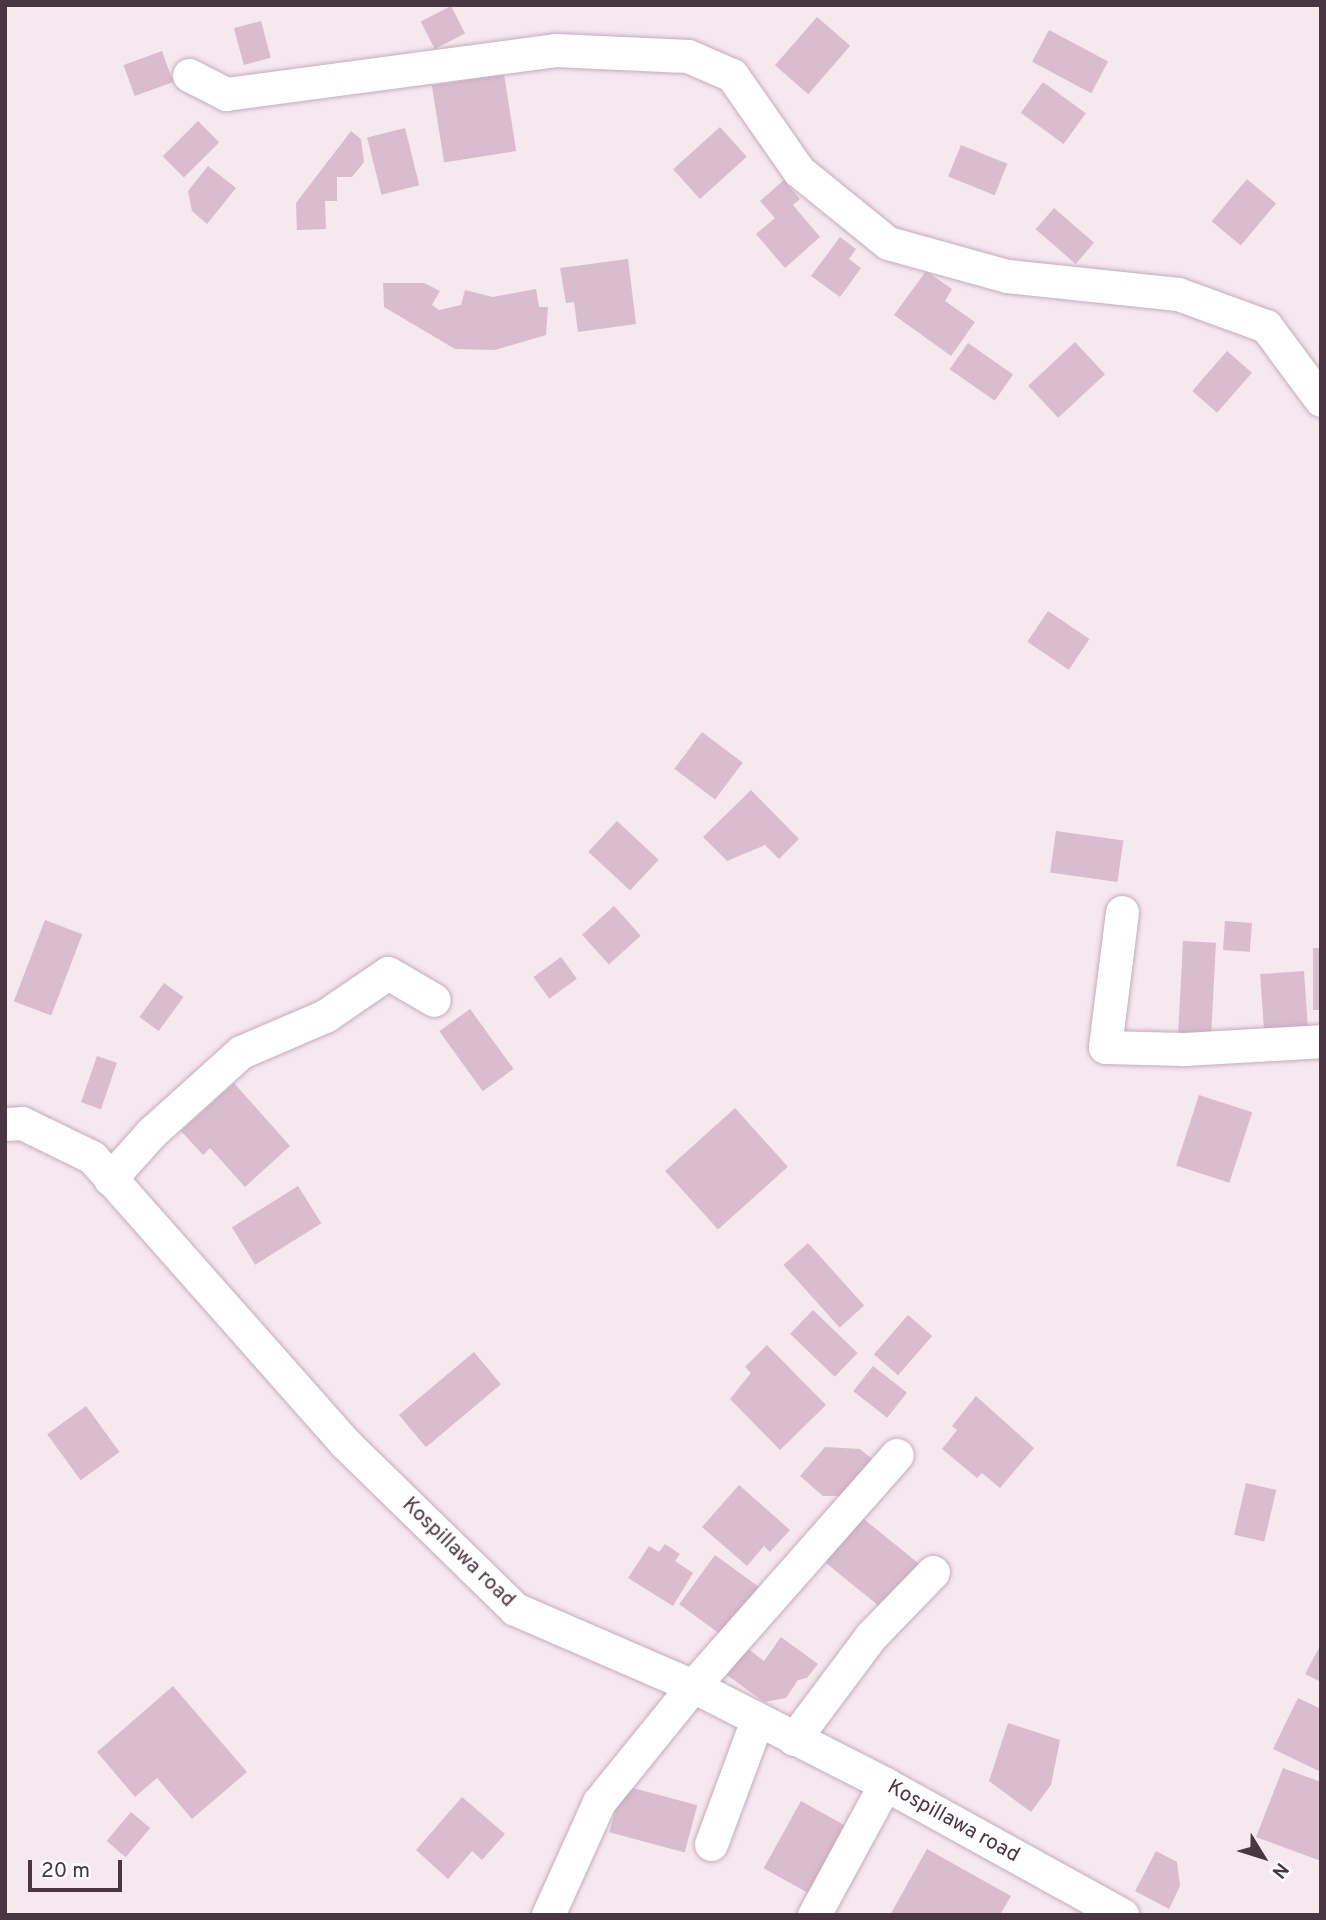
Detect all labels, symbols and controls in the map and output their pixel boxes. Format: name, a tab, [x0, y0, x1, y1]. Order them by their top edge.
street label: Kospillawa road	[396, 1493, 520, 1613]
street label: Kospillawa road	[882, 1775, 1024, 1869]
north arrow	[1228, 1822, 1298, 1892]
scale bar	[32, 1846, 126, 1890]
text: N	[1266, 1857, 1293, 1883]
text: 20 m	[41, 1858, 90, 1885]

